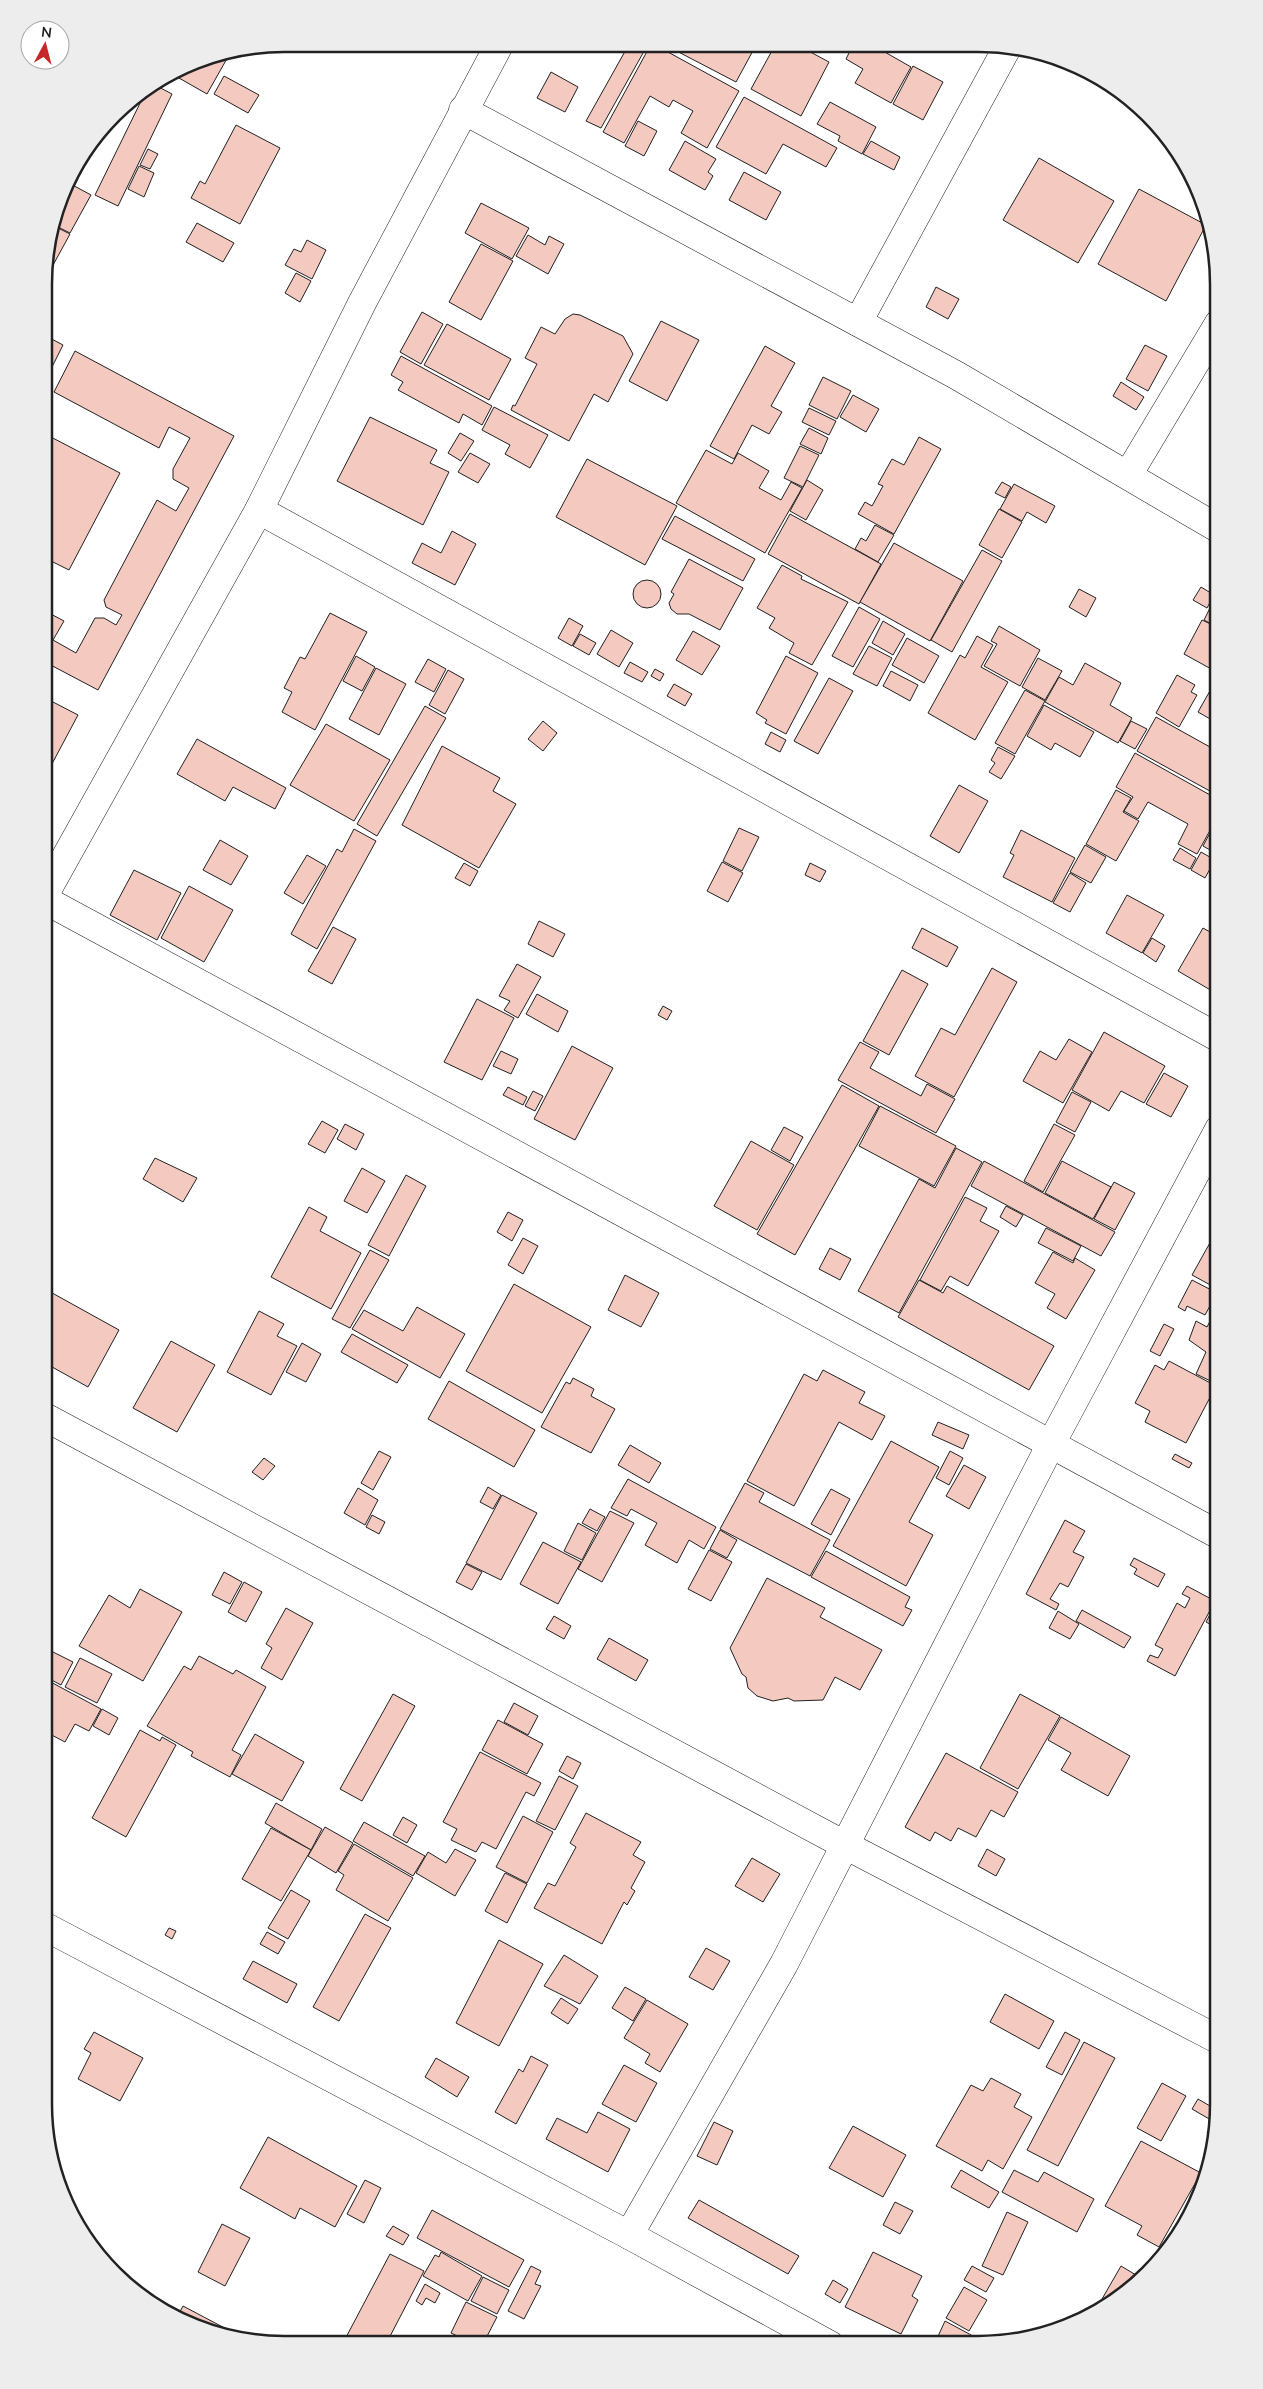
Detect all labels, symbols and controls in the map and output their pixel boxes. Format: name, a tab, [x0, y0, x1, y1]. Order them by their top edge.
north arrow	[20, 20, 70, 70]
text: N	[40, 23, 53, 42]

